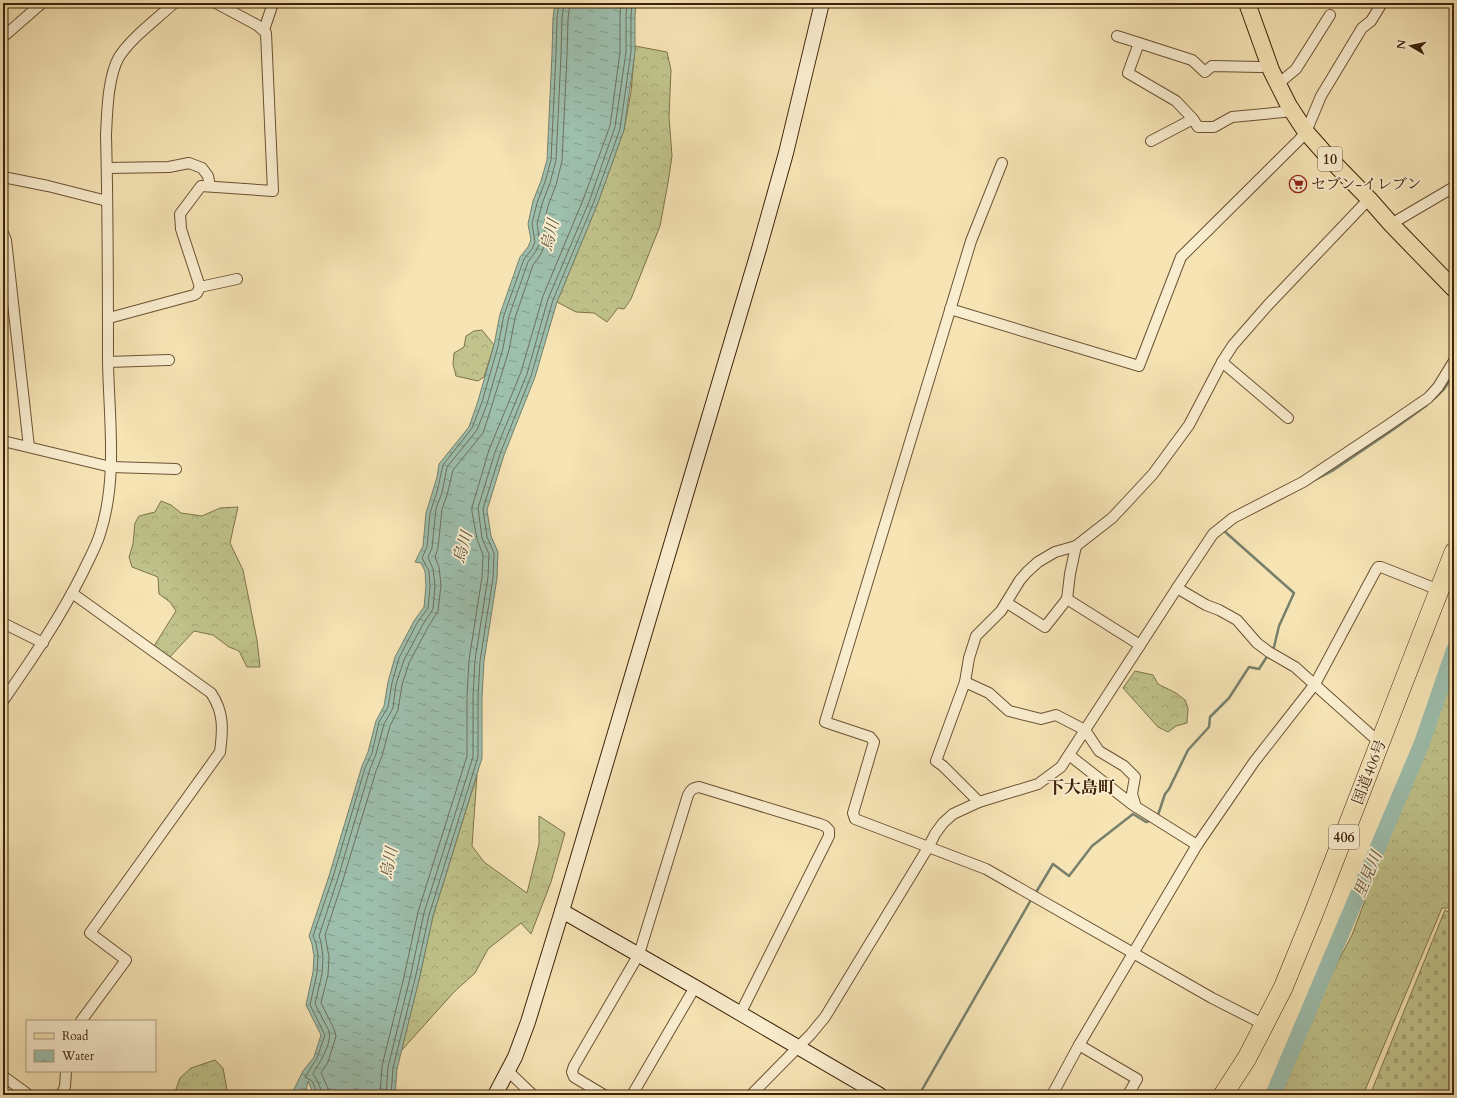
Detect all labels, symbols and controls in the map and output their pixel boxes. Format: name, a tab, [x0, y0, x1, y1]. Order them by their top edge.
north arrow	[1391, 26, 1431, 66]
text: N	[1393, 38, 1410, 50]
road number: 10	[1318, 147, 1342, 171]
supermarket icon: セブン-イレブン	[1288, 174, 1308, 194]
place label: セブン-イレブン	[1311, 174, 1422, 194]
water label: 烏川	[535, 215, 565, 254]
water label: 烏川	[448, 527, 478, 566]
street label: 国道406号	[1347, 737, 1391, 807]
district label: 下大島町	[1047, 776, 1115, 799]
road number: 406	[1329, 825, 1359, 849]
water label: 烏川	[375, 843, 403, 881]
water label: 里見川	[1348, 846, 1388, 901]
legend	[26, 1020, 156, 1072]
text: Road	[62, 1028, 89, 1044]
text: Water	[61, 1048, 95, 1064]

